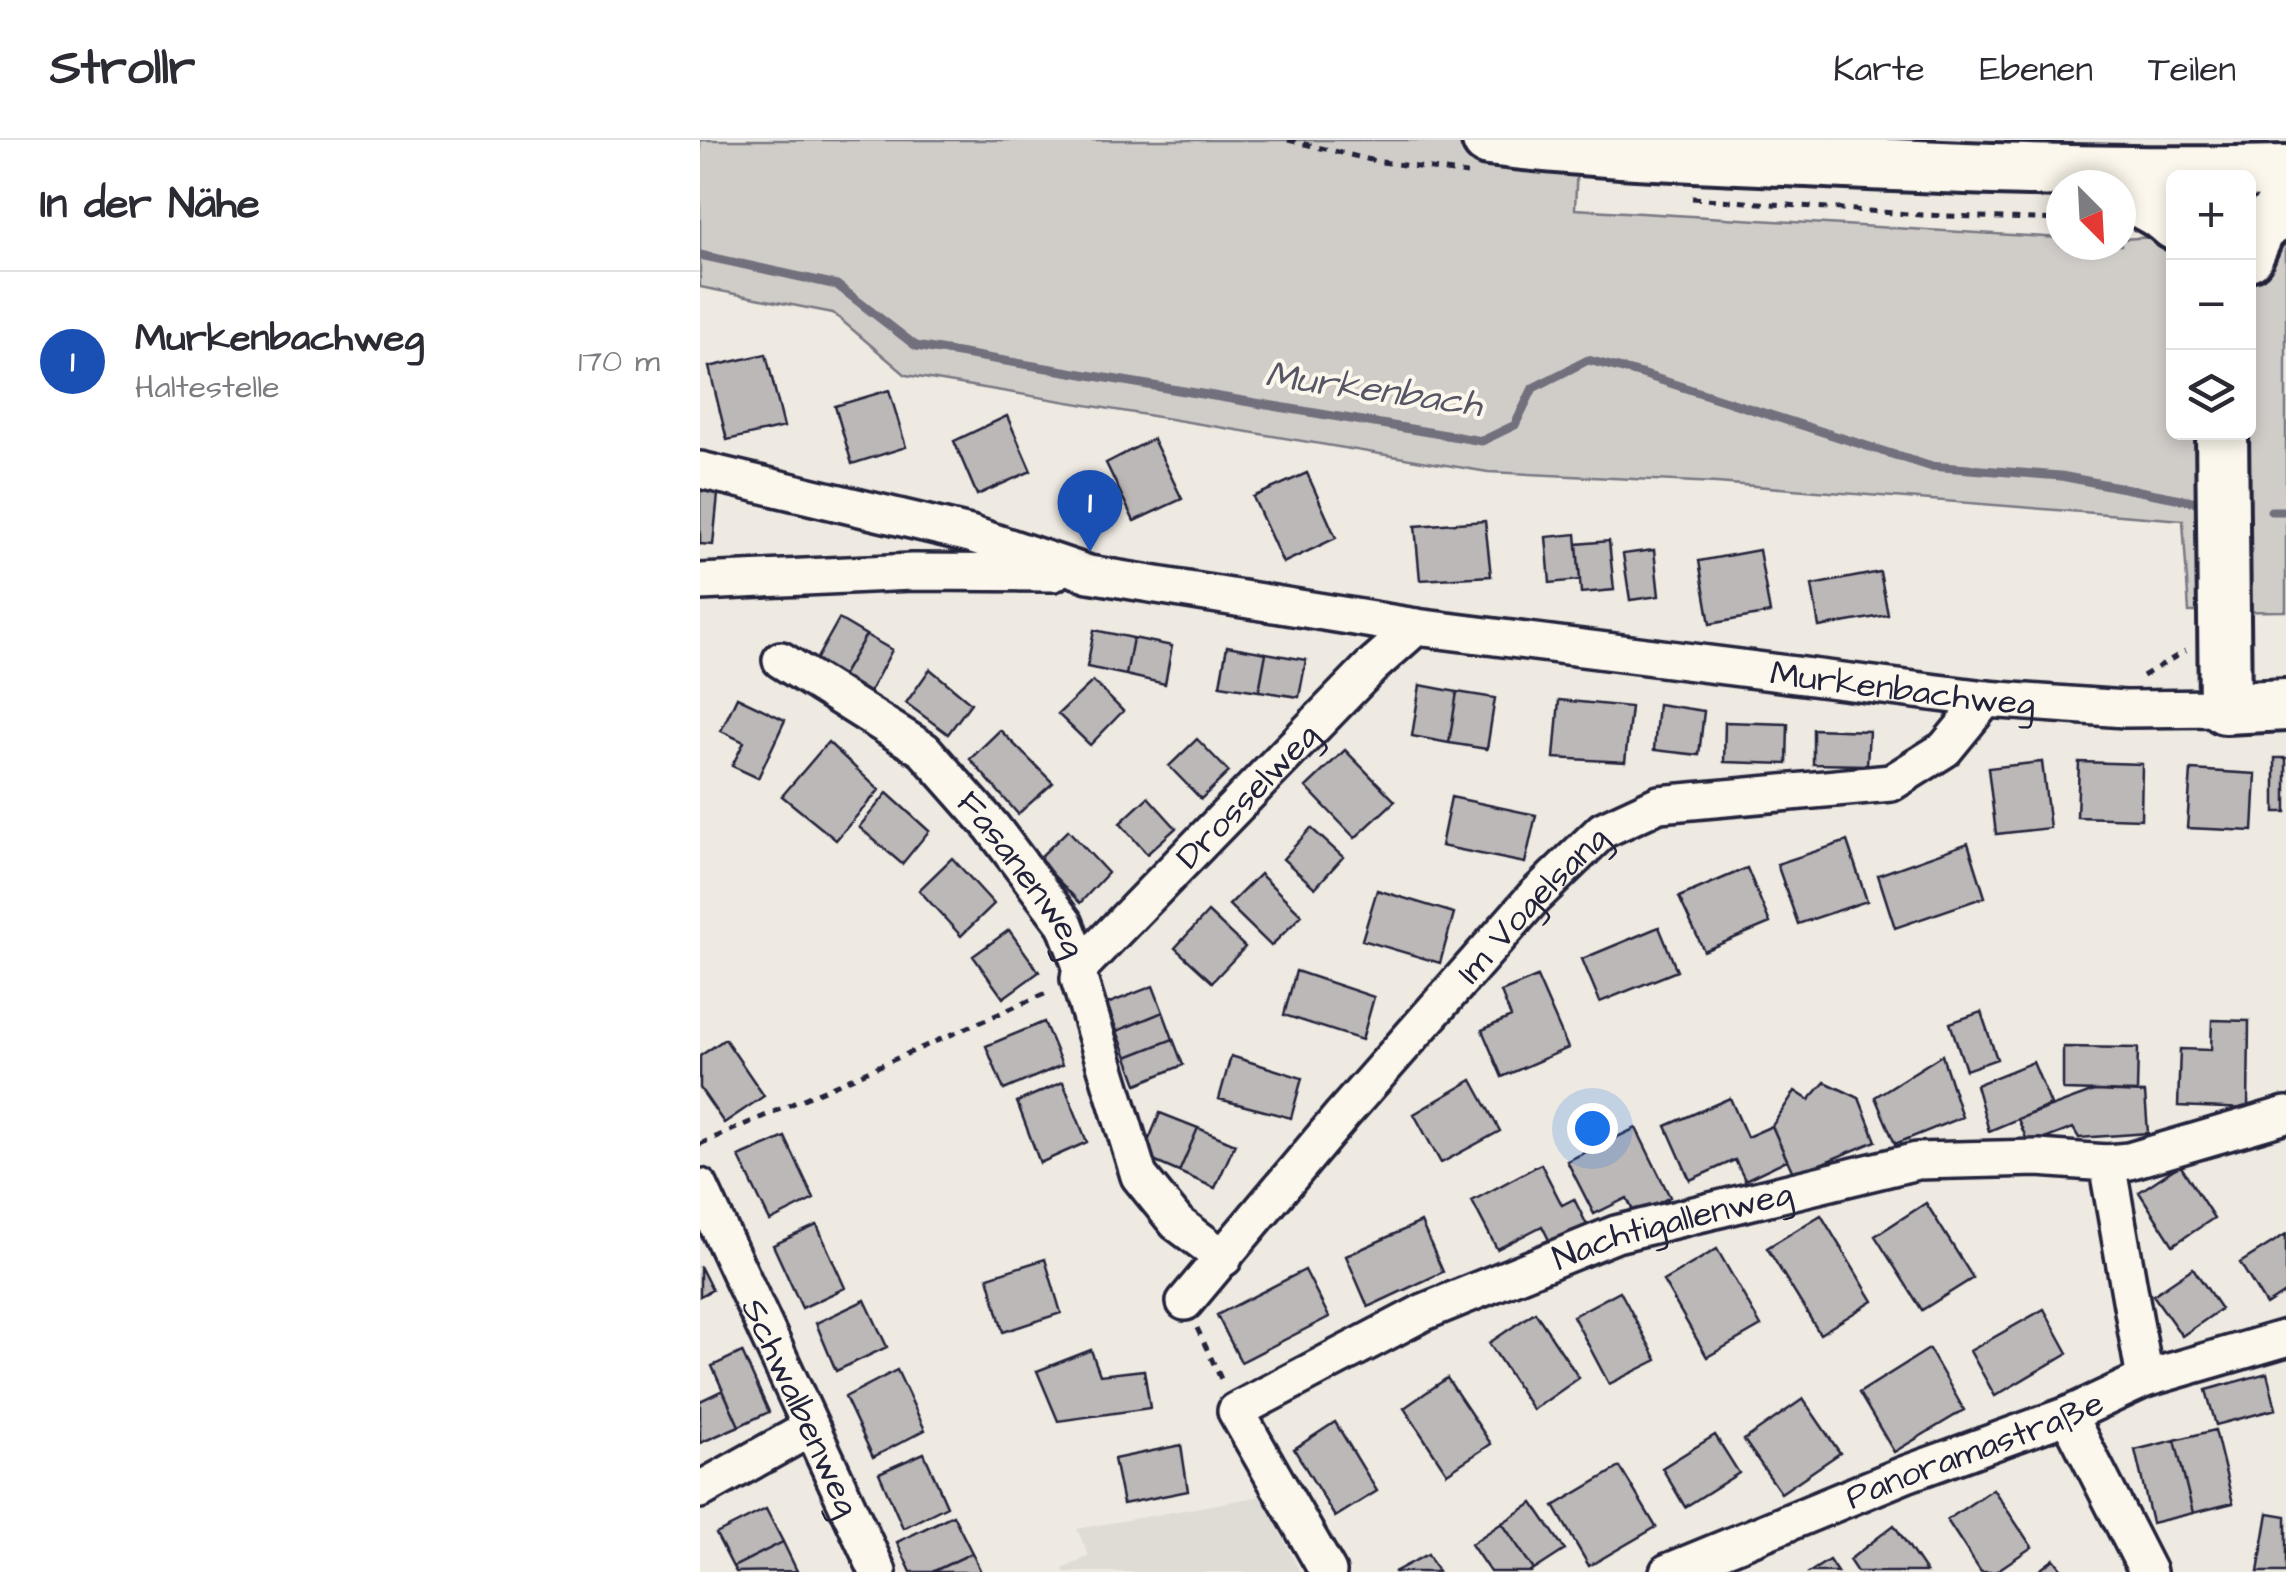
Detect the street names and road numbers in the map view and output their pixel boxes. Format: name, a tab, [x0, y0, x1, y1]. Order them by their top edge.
street label: Murkenbachweg	[1768, 649, 2037, 730]
street label: Drosselweg	[1165, 712, 1332, 880]
street label: Fasanenweg	[945, 780, 1098, 965]
street label: Im Vogelsang	[1446, 815, 1621, 995]
street label: Nachtigallenweg	[1545, 1169, 1798, 1283]
street label: Schwalbenweg	[729, 1290, 872, 1525]
street label: Panoramastraße	[1839, 1379, 2112, 1522]

